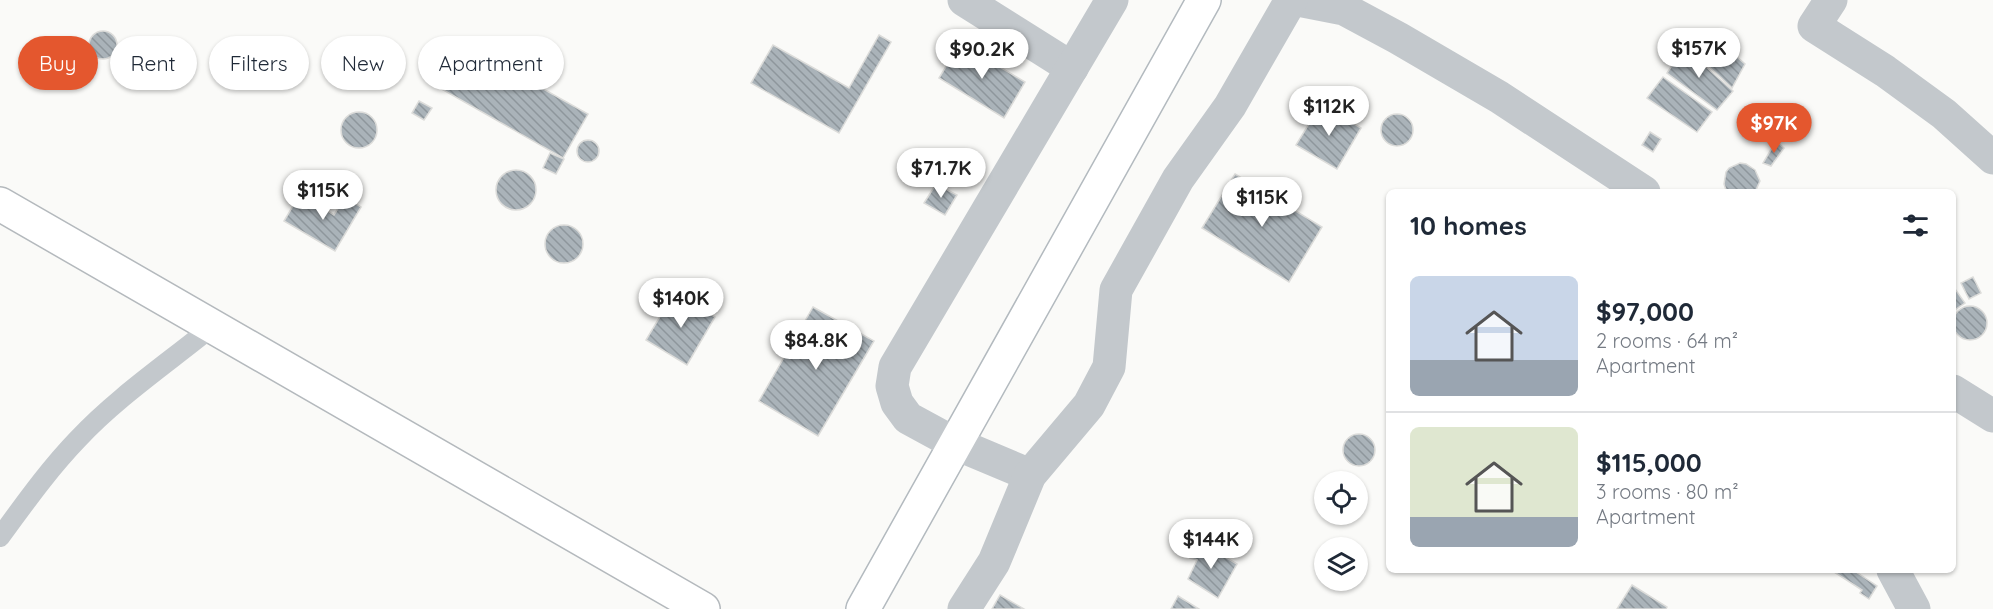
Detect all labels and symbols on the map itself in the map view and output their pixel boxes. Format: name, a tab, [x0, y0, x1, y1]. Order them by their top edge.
pin: $157K	[1657, 28, 1741, 79]
pin: $90.2K	[933, 29, 1031, 80]
pin: $112K	[1287, 86, 1371, 137]
pin: $97K	[1738, 103, 1810, 154]
pin: $71.7K	[892, 148, 990, 199]
pin: $115K	[281, 170, 365, 221]
pin: $115K	[1220, 177, 1304, 228]
pin: $140K	[639, 278, 723, 329]
pin: $84.8K	[767, 320, 865, 371]
pin: $144K	[1169, 519, 1253, 570]

